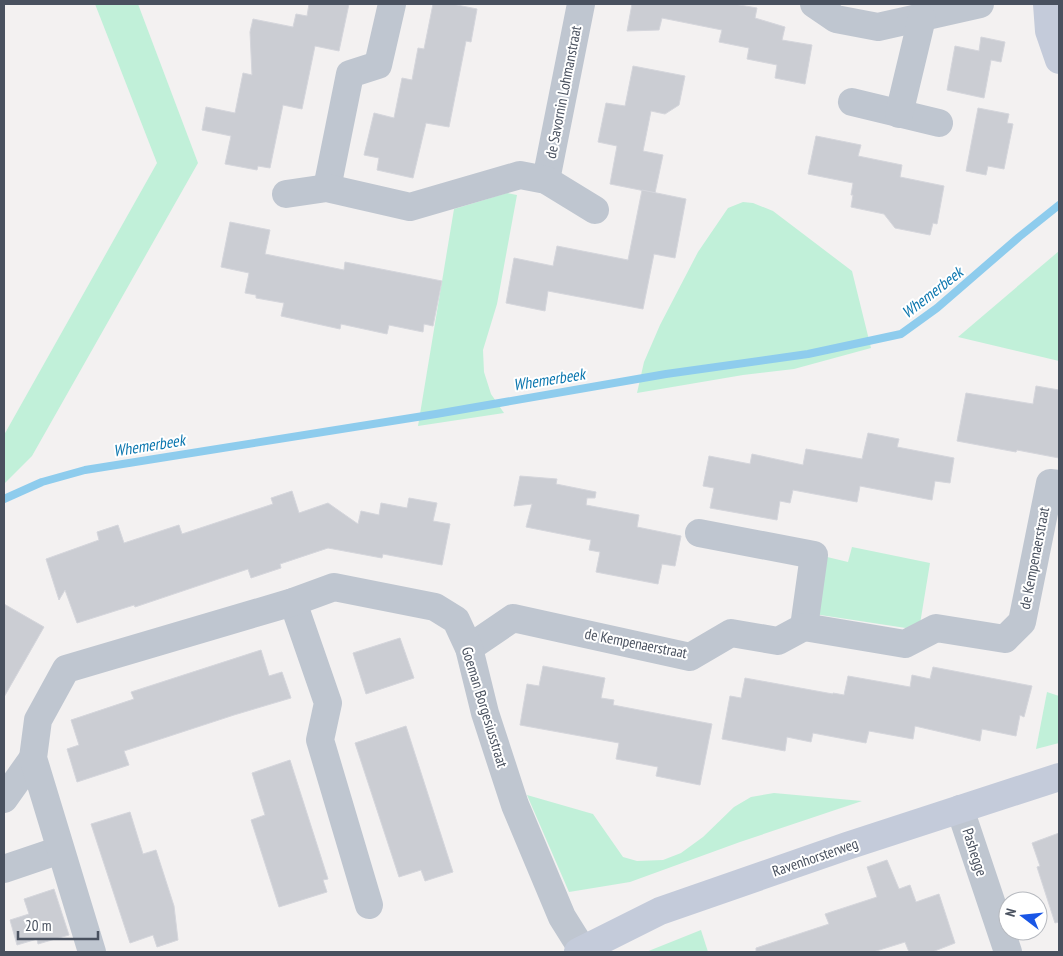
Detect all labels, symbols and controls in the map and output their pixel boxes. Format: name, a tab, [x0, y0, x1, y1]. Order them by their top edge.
street label: de Savornin Lohmanstraat	[541, 24, 585, 160]
water label: Whemerbeek	[897, 261, 968, 322]
water label: Whemerbeek	[512, 363, 588, 395]
water label: Whemerbeek	[112, 429, 188, 461]
street label: de Kempenaerstraat	[1015, 505, 1053, 611]
street label: de Kempenaerstraat	[583, 624, 689, 662]
street label: Goeman Borgesiusstraat	[458, 644, 512, 770]
street label: Pashegge	[958, 826, 992, 878]
street label: Ravenhorsterweg	[770, 833, 860, 881]
north arrow	[998, 891, 1048, 941]
text: N	[1001, 906, 1020, 919]
scale bar	[18, 908, 98, 940]
text: 20 m	[25, 916, 51, 935]

